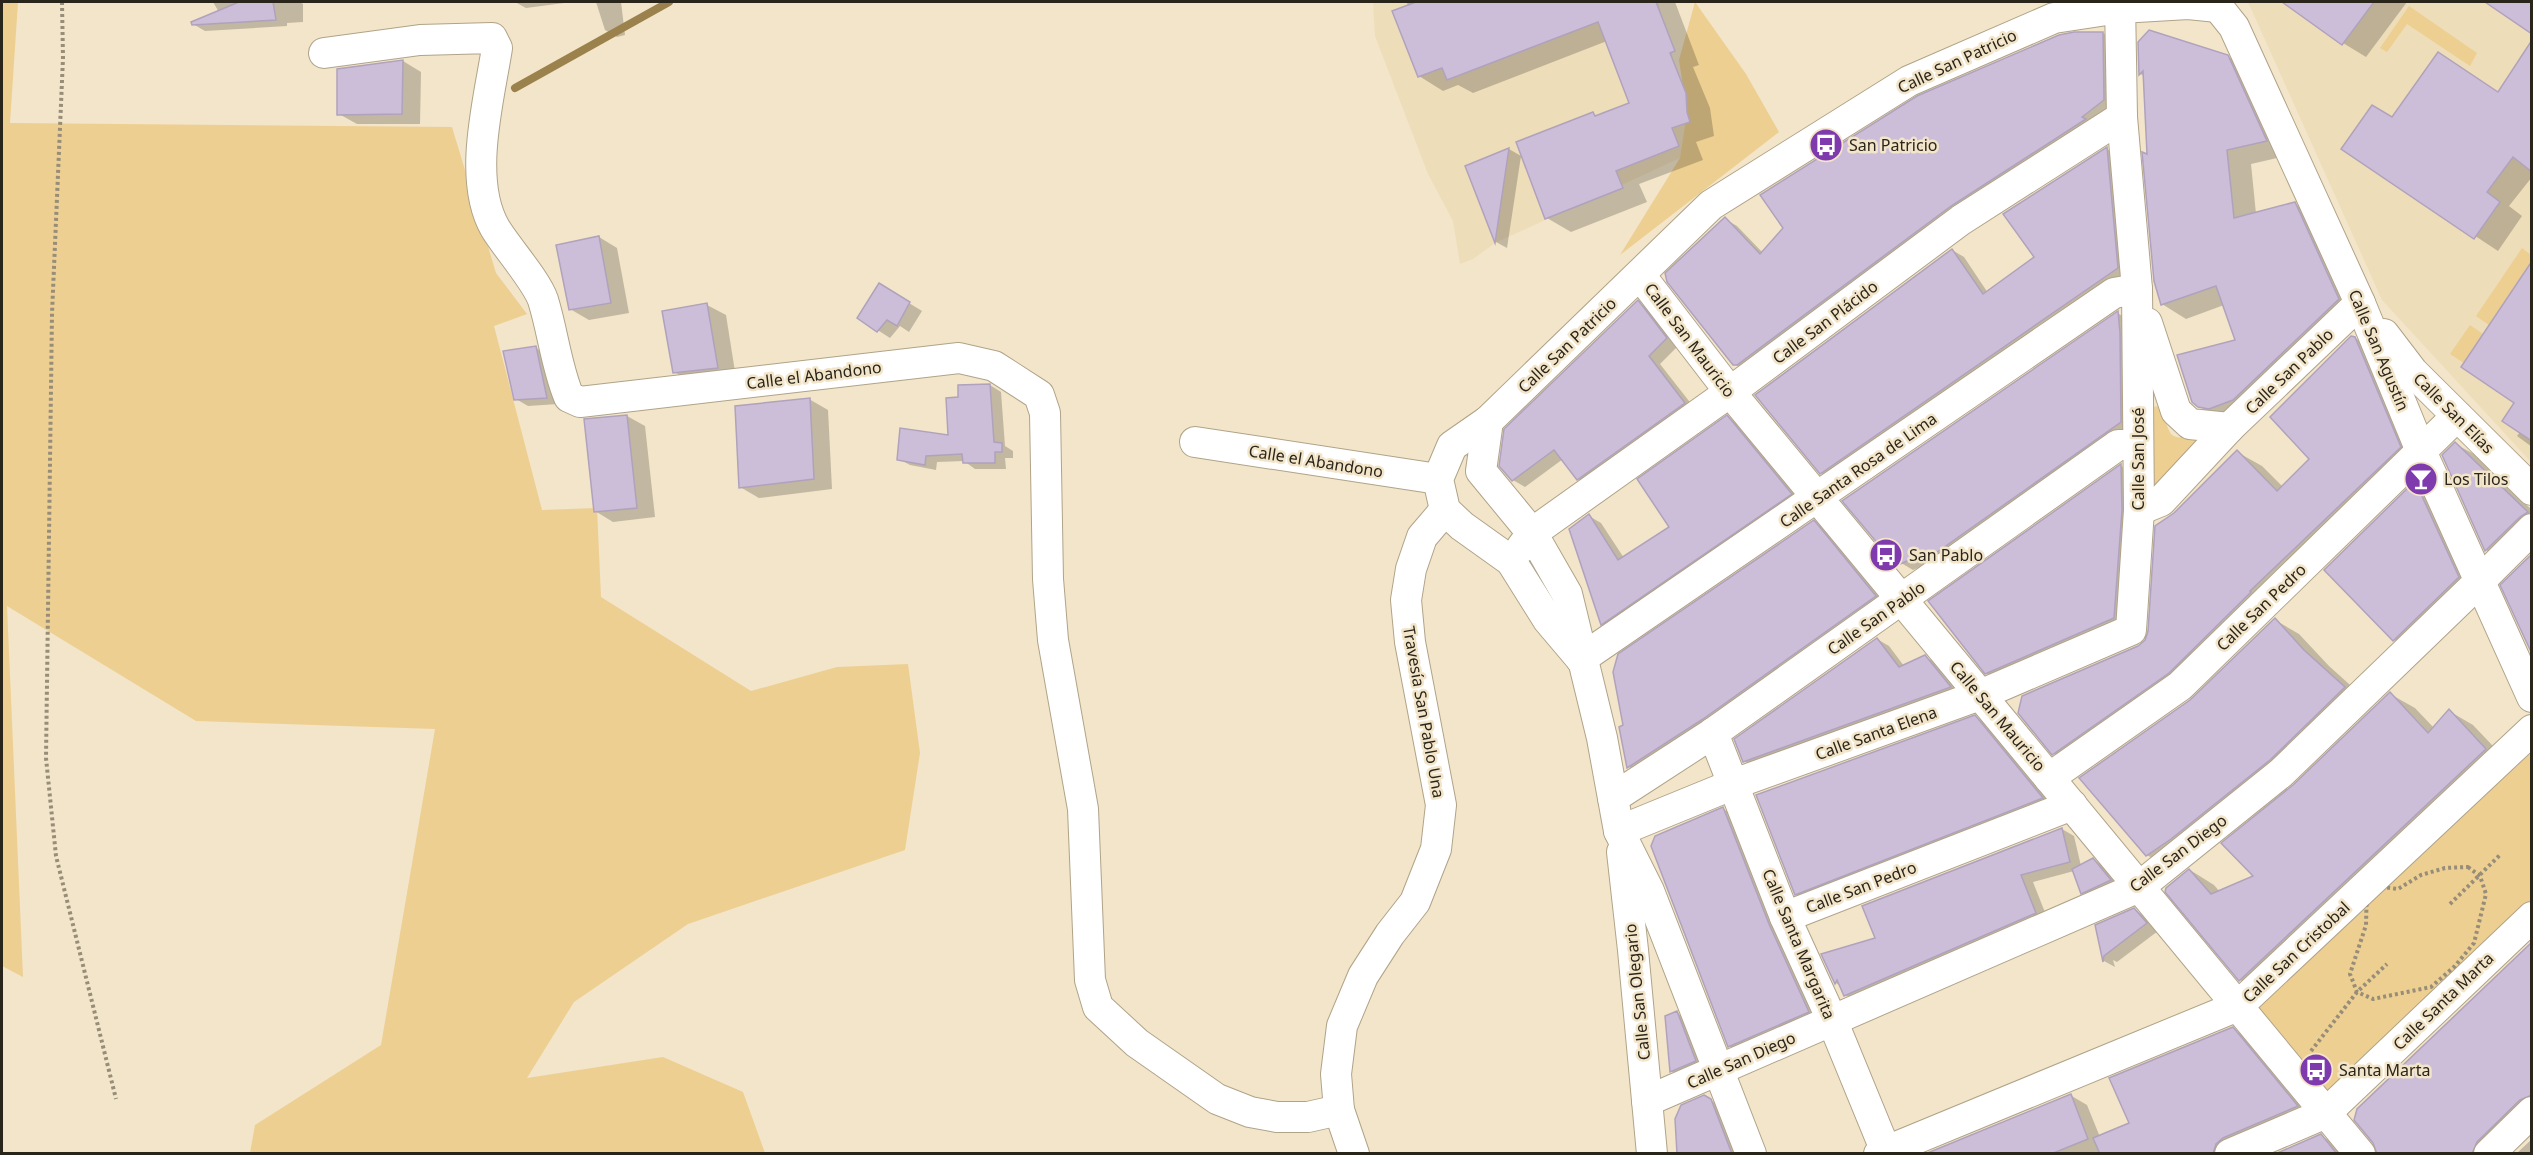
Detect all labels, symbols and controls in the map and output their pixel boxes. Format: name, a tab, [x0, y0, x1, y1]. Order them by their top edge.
street label: Calle San Patricio	[1894, 24, 2020, 98]
bus stop icon: San Patricio	[1808, 127, 1844, 163]
place label: San Patricio	[1849, 134, 1937, 156]
street label: Calle San Plácido	[1768, 275, 1882, 369]
street label: Calle San Mauricio	[1640, 278, 1740, 402]
street label: Calle San Agustín	[2344, 286, 2414, 414]
street label: Calle San Patricio	[1513, 292, 1621, 398]
street label: Calle San Pablo	[2240, 323, 2338, 419]
street label: Calle el Abandono	[745, 356, 883, 394]
street label: Calle San Elías	[2409, 368, 2499, 458]
street label: Calle Santa Rosa de Lima	[1775, 407, 1941, 533]
street label: Calle San José	[2127, 407, 2149, 511]
street label: Calle el Abandono	[1247, 440, 1385, 482]
bar icon: Los Tilos	[2403, 461, 2439, 497]
place label: Los Tilos	[2444, 468, 2508, 490]
bus stop icon: San Pablo	[1868, 537, 1904, 573]
place label: San Pablo	[1909, 544, 1983, 566]
street label: Calle San Pedro	[2211, 558, 2311, 656]
street label: Calle San Pablo	[1823, 576, 1929, 660]
street label: Travesía San Pablo Una	[1398, 624, 1450, 800]
street label: Calle San Mauricio	[1945, 656, 2051, 776]
street label: Calle Santa Elena	[1812, 701, 1940, 765]
street label: Calle San Diego	[2125, 809, 2231, 897]
street label: Calle San Pedro	[1803, 856, 1919, 918]
street label: Calle Santa Margarita	[1757, 865, 1841, 1023]
street label: Calle San Cristobal	[2238, 896, 2354, 1008]
street label: Calle San Olegario	[1619, 923, 1655, 1061]
street label: Calle Santa Marta	[2388, 947, 2498, 1055]
street label: Calle San Diego	[1683, 1026, 1799, 1094]
bus stop icon: Santa Marta	[2298, 1052, 2334, 1088]
place label: Santa Marta	[2339, 1059, 2430, 1081]

